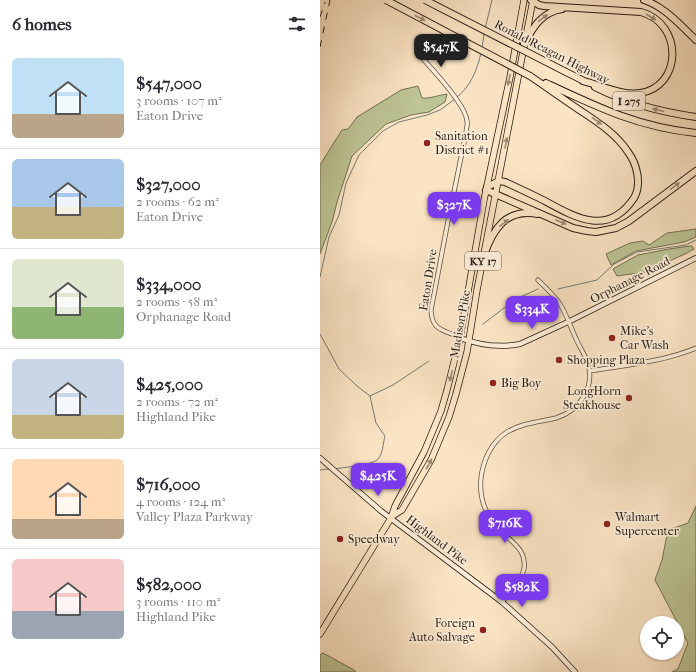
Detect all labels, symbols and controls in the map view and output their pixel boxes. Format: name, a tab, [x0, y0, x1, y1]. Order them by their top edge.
icon: filters	[286, 13, 308, 35]
one-way arrow	[645, 13, 657, 20]
text: 6 homes	[12, 14, 72, 34]
one-way arrow	[538, 14, 548, 22]
one-way arrow	[414, 15, 426, 21]
street label: Ronald Reagan Highway	[492, 17, 612, 87]
pin: $547K	[413, 34, 469, 68]
text: $547K	[423, 39, 459, 54]
text: $547,000	[136, 73, 202, 93]
one-way arrow	[506, 73, 512, 86]
icon: home	[44, 74, 92, 122]
road number: I 275	[613, 92, 645, 110]
text: 3 rooms · 107 m²	[136, 93, 222, 108]
one-way arrow	[651, 106, 664, 112]
text: Eaton Drive	[136, 108, 203, 123]
one-way arrow	[591, 117, 602, 126]
place label: Sanitation District #1	[435, 129, 489, 157]
one-way arrow	[503, 137, 509, 149]
marker: Sanitation District #1	[422, 138, 432, 148]
text: $327,000	[136, 174, 201, 194]
icon: home	[44, 175, 92, 223]
one-way arrow	[670, 182, 680, 190]
pin: $327K	[426, 192, 482, 226]
text: 2 rooms · 62 m²	[136, 194, 219, 209]
text: $327K	[437, 197, 471, 212]
text: Eaton Drive	[136, 209, 203, 224]
one-way arrow	[498, 219, 509, 227]
one-way arrow	[555, 219, 566, 225]
street label: Eaton Drive	[416, 248, 440, 312]
road number: KY 17	[465, 252, 501, 270]
street label: Orphanage Road	[588, 254, 673, 306]
text: $334,000	[136, 274, 201, 294]
icon: home	[44, 275, 92, 323]
street label: Madison Pike	[447, 289, 473, 359]
text: 2 rooms · 58 m²	[136, 294, 217, 309]
pin: $334K	[504, 296, 560, 330]
text: $334K	[515, 301, 549, 316]
text: Orphanage Road	[136, 309, 231, 324]
place label: Mike's Car Wash	[620, 324, 669, 352]
marker: Mike's Car Wash	[607, 333, 617, 343]
place label: Shopping Plaza	[567, 353, 646, 367]
marker: Shopping Plaza	[554, 355, 564, 365]
one-way arrow	[447, 370, 453, 382]
text: $425,000	[136, 374, 203, 394]
icon: home	[44, 375, 92, 423]
place label: Big Boy	[501, 376, 542, 390]
marker: Big Boy	[488, 378, 498, 388]
place label: LongHorn Steakhouse	[563, 384, 621, 412]
marker: LongHorn Steakhouse	[624, 393, 634, 403]
text: 2 rooms · 72 m²	[136, 394, 218, 409]
text: Highland Pike	[136, 409, 216, 424]
one-way arrow	[425, 458, 432, 469]
pin: $425K	[350, 463, 406, 497]
text: $425K	[360, 468, 396, 483]
text: $716,000	[136, 474, 200, 494]
icon: home	[44, 475, 92, 523]
text: 4 rooms · 124 m²	[136, 494, 225, 509]
text: Valley Plaza Parkway	[136, 509, 253, 524]
pin: $716K	[477, 510, 533, 544]
place label: Walmart Supercenter	[614, 510, 680, 538]
street label: Highland Pike	[403, 512, 471, 568]
text: $716K	[488, 515, 522, 530]
marker: Walmart Supercenter	[602, 519, 612, 529]
place label: Speedway	[348, 532, 400, 546]
marker: Speedway	[335, 534, 345, 544]
text: $582,000	[136, 574, 202, 594]
pin: $582K	[494, 574, 550, 608]
icon: home	[44, 575, 92, 623]
text: $582K	[504, 579, 540, 594]
text: 3 rooms · 110 m²	[136, 594, 220, 609]
text: Highland Pike	[136, 609, 216, 624]
place label: Foreign Auto Salvage	[408, 616, 475, 644]
map controls	[640, 616, 684, 660]
button: locate	[640, 616, 684, 660]
marker: Foreign Auto Salvage	[478, 625, 488, 635]

